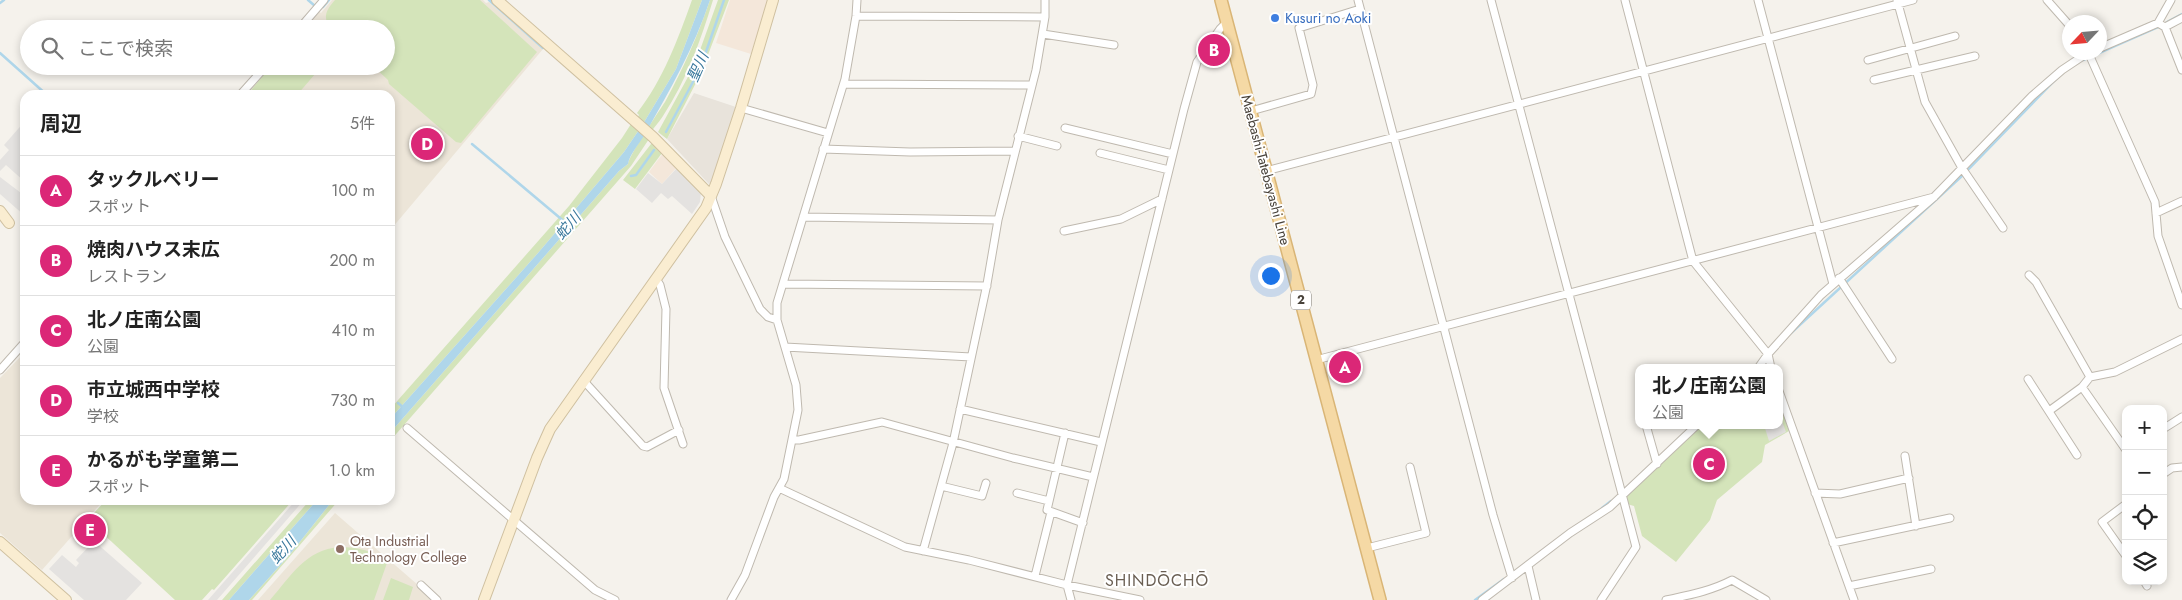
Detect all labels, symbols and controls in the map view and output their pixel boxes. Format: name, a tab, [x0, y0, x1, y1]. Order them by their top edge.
place label: Kusuri no Aoki	[1285, 8, 1371, 28]
marker: Kusuri no Aoki	[1269, 12, 1281, 24]
north arrow	[2062, 15, 2107, 60]
search box	[20, 20, 395, 75]
pin: B	[1198, 31, 1230, 69]
icon: search	[38, 34, 66, 62]
text: ここで検索	[78, 35, 173, 62]
water label: 聖川	[682, 47, 715, 85]
street label: Maebashi-Tatebayashi Line	[1236, 93, 1296, 247]
text: 周辺	[40, 109, 82, 139]
text: 5件	[350, 112, 375, 135]
pin: D	[411, 125, 443, 163]
text: タックルベリー	[87, 166, 219, 193]
text: A	[50, 179, 62, 202]
text: 100 m	[331, 179, 375, 202]
text: スポット	[87, 195, 151, 218]
water label: 蛇川	[550, 206, 587, 245]
text: 焼肉ハウス末広	[87, 236, 220, 263]
text: B	[51, 249, 61, 272]
text: 200 m	[329, 249, 375, 272]
your location	[1258, 263, 1284, 289]
text: レストラン	[87, 265, 167, 288]
road number: 2	[1291, 290, 1311, 310]
text: 北ノ庄南公園	[87, 306, 201, 333]
text: C	[50, 319, 62, 342]
text: 410 m	[332, 319, 375, 342]
text: 公園	[87, 335, 119, 358]
pin: A	[1329, 348, 1361, 386]
popup	[1635, 364, 1783, 429]
text: 北ノ庄南公園	[1652, 372, 1766, 399]
text: 市立城西中学校	[87, 376, 220, 403]
text: D	[50, 389, 62, 412]
text: 730 m	[331, 389, 375, 412]
text: 公園	[1652, 401, 1684, 424]
text: 学校	[87, 405, 119, 428]
map controls	[2122, 405, 2167, 585]
button: +	[2122, 405, 2167, 450]
pin: C	[1693, 445, 1725, 483]
text: かるがも学童第二	[87, 446, 239, 473]
button: −	[2122, 450, 2167, 495]
text: E	[51, 459, 61, 482]
text: 1.0 km	[329, 459, 375, 482]
text: スポット	[87, 475, 151, 498]
button: locate	[2122, 495, 2167, 540]
pin: E	[74, 511, 106, 549]
water label: 蛇川	[265, 530, 303, 569]
place label: Ota Industrial Technology College	[350, 531, 467, 567]
button: layers	[2122, 540, 2167, 585]
marker: Ota Industrial Technology College	[334, 543, 346, 555]
district label: SHINDŌCHŌ	[1105, 569, 1209, 592]

